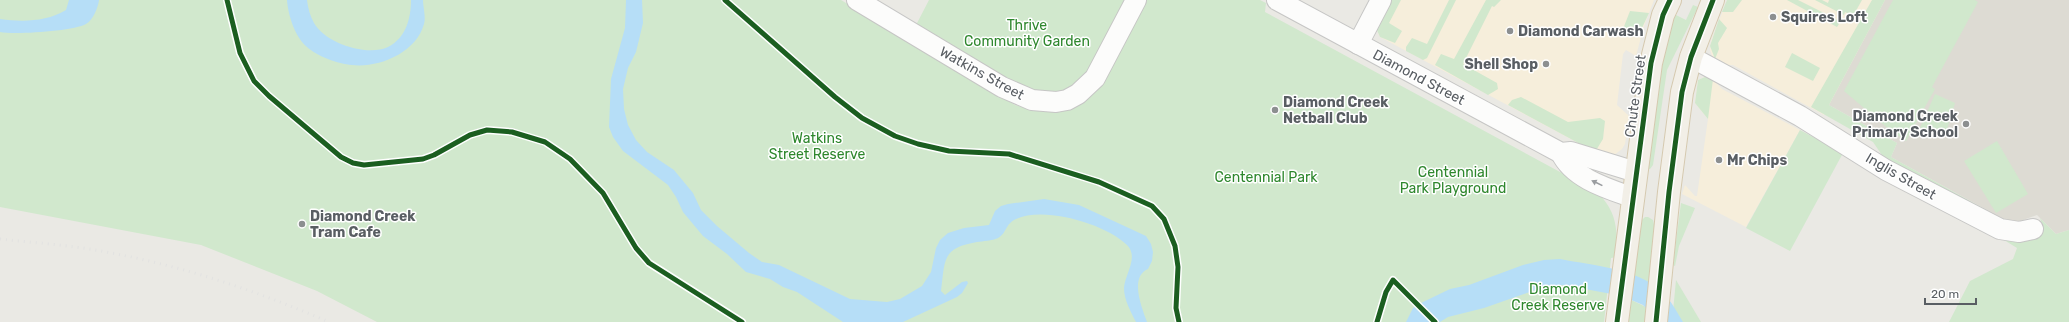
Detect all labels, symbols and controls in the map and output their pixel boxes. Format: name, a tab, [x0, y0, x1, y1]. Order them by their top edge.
place label: Squires Loft	[1781, 9, 1867, 26]
marker: Squires Loft	[1768, 12, 1778, 22]
park label: Thrive Community Garden	[964, 17, 1090, 50]
place label: Diamond Carwash	[1518, 23, 1644, 40]
marker: Diamond Carwash	[1505, 26, 1515, 36]
street label: Watkins Street	[936, 43, 1028, 104]
street label: Diamond Street	[1370, 46, 1468, 109]
street label: Chute Street	[1621, 53, 1650, 139]
place label: Shell Shop	[1465, 56, 1538, 73]
marker: Shell Shop	[1541, 59, 1551, 69]
place label: Diamond Creek Netball Club	[1283, 94, 1389, 127]
marker: Diamond Creek Netball Club	[1270, 105, 1280, 115]
place label: Diamond Creek Primary School	[1852, 108, 1959, 141]
marker: Diamond Creek Primary School	[1961, 119, 1971, 129]
park label: Watkins Street Reserve	[769, 130, 865, 163]
street label: Inglis Street	[1863, 149, 1939, 204]
place label: Mr Chips	[1727, 152, 1787, 169]
marker: Mr Chips	[1714, 155, 1724, 165]
park label: Centennial Park Playground	[1400, 164, 1506, 197]
park label: Centennial Park	[1215, 169, 1318, 186]
one-way arrow	[1592, 180, 1603, 186]
place label: Diamond Creek Tram Cafe	[310, 208, 416, 241]
marker: Diamond Creek Tram Cafe	[297, 219, 307, 229]
scale bar	[1925, 280, 1976, 306]
park label: Diamond Creek Reserve	[1511, 281, 1605, 314]
text: 20 m	[1931, 287, 1959, 301]

